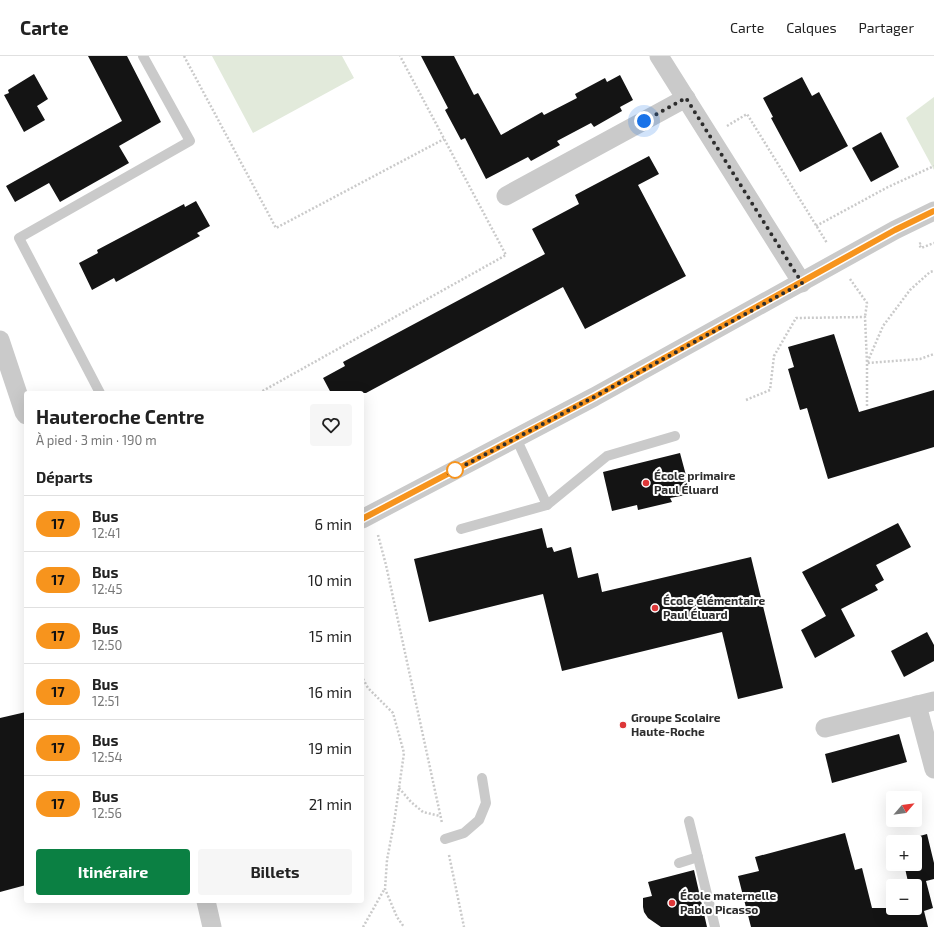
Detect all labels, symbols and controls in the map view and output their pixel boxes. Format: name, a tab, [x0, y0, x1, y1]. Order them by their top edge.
text: Carte	[20, 16, 69, 39]
text: Carte	[730, 19, 764, 36]
text: Calques	[786, 19, 837, 36]
text: Partager	[859, 19, 914, 36]
your location	[634, 111, 654, 131]
button: heart	[310, 404, 352, 446]
text: Hauteroche Centre	[36, 405, 205, 428]
text: À pied · 3 min · 190 m	[36, 432, 157, 448]
unlabelled marker	[446, 461, 464, 479]
text: Départs	[36, 468, 93, 486]
place label: École primaire Paul Éluard	[654, 468, 736, 496]
marker: École primaire Paul Éluard	[641, 478, 651, 488]
text: Bus	[92, 507, 118, 525]
text: 17	[51, 515, 65, 532]
text: 6 min	[314, 515, 352, 533]
text: 12:41	[92, 525, 121, 541]
text: Bus	[92, 563, 118, 581]
text: 17	[51, 571, 65, 588]
text: 10 min	[308, 571, 352, 589]
text: 12:45	[92, 581, 123, 597]
place label: École élémentaire Paul Éluard	[663, 593, 765, 621]
marker: École élémentaire Paul Éluard	[650, 603, 660, 613]
text: Bus	[92, 619, 118, 637]
text: 17	[51, 627, 65, 644]
text: 15 min	[309, 627, 352, 645]
text: 12:50	[92, 637, 122, 653]
text: Bus	[92, 675, 118, 693]
text: 17	[51, 683, 65, 700]
text: 16 min	[309, 683, 352, 701]
text: 12:51	[92, 693, 120, 709]
place label: Groupe Scolaire Haute-Roche	[631, 710, 721, 738]
marker: Groupe Scolaire Haute-Roche	[618, 720, 628, 730]
text: Bus	[92, 731, 118, 749]
text: 17	[51, 739, 65, 756]
text: 19 min	[309, 739, 352, 757]
text: 12:54	[92, 749, 123, 765]
text: Bus	[92, 787, 118, 805]
north arrow	[886, 791, 922, 827]
map controls	[886, 791, 922, 915]
text: 17	[51, 795, 65, 812]
text: 21 min	[309, 795, 352, 813]
text: 12:56	[92, 805, 122, 821]
button: +	[886, 835, 922, 871]
button: Itinéraire	[36, 849, 190, 895]
button: Billets	[198, 849, 352, 895]
button: −	[886, 879, 922, 915]
place label: École maternelle Pablo Picasso	[680, 888, 776, 916]
marker: École maternelle Pablo Picasso	[667, 898, 677, 908]

